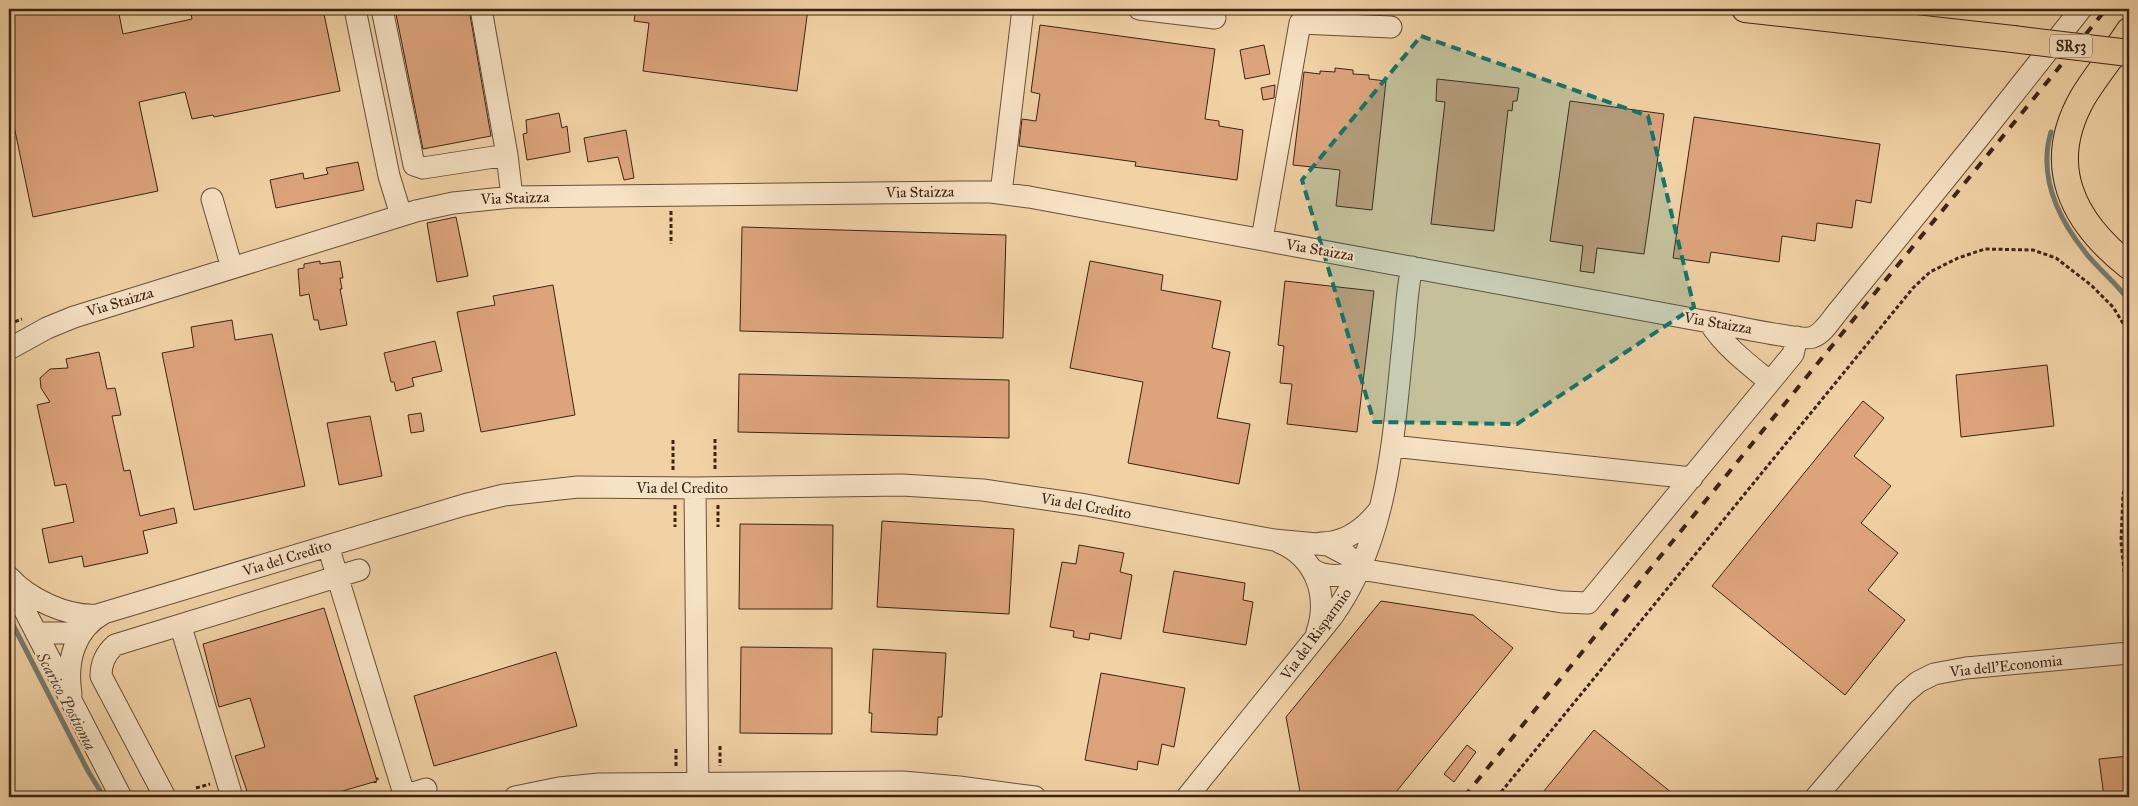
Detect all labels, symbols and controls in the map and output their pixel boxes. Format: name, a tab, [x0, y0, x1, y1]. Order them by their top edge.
road number: SR53	[2050, 34, 2092, 58]
street label: Via Staizza	[884, 182, 955, 202]
street label: Via Staizza	[479, 188, 550, 208]
street label: Via Staizza	[1284, 235, 1356, 265]
street label: Via Staizza	[84, 283, 156, 321]
street label: Via Staizza	[1682, 308, 1754, 338]
street label: Via del Credito	[635, 479, 728, 497]
street label: Via del Credito	[1038, 489, 1133, 523]
street label: Via del Credito	[240, 536, 334, 580]
street label: Via del Risparmio	[1276, 584, 1356, 684]
water label: Scarico Postioma	[32, 648, 101, 754]
street label: Via dell'Economia	[1948, 651, 2064, 681]

